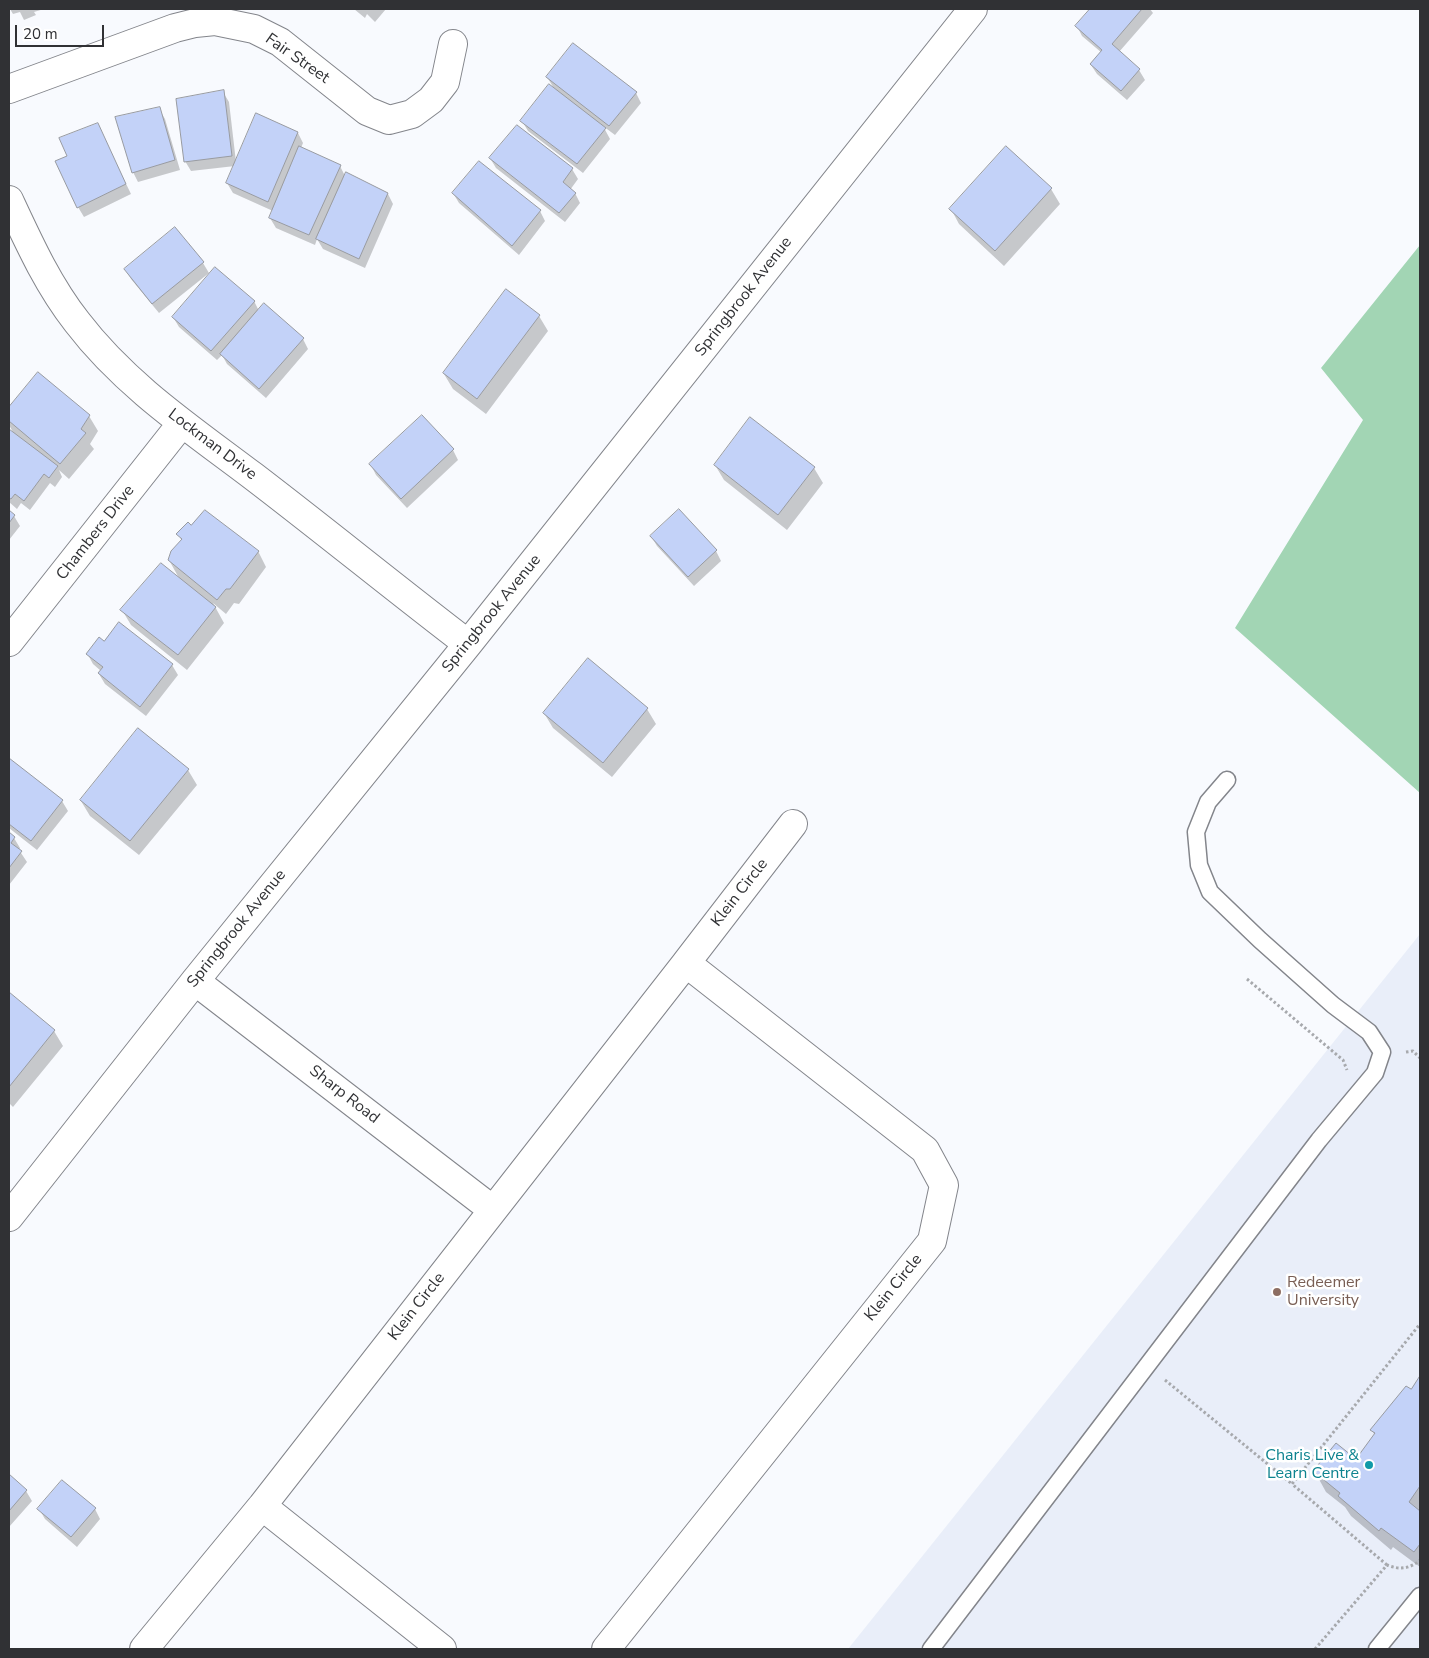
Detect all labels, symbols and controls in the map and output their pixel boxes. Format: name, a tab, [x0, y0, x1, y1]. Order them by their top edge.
scale bar	[18, 15, 106, 47]
text: 20 m	[23, 24, 58, 44]
street label: Fair Street	[261, 30, 333, 88]
street label: Springbrook Avenue	[691, 233, 797, 361]
street label: Lockman Drive	[164, 405, 260, 485]
street label: Chambers Drive	[53, 482, 139, 584]
street label: Springbrook Avenue	[438, 551, 546, 677]
street label: Klein Circle	[708, 855, 772, 931]
street label: Springbrook Avenue	[183, 866, 291, 992]
street label: Sharp Road	[305, 1062, 383, 1128]
street label: Klein Circle	[861, 1251, 927, 1325]
street label: Klein Circle	[385, 1269, 449, 1345]
place label: Redeemer University	[1287, 1273, 1360, 1311]
marker: Redeemer University	[1271, 1286, 1283, 1298]
place label: Charis Live & Learn Centre	[1265, 1446, 1359, 1484]
marker: Charis Live & Learn Centre	[1363, 1459, 1375, 1471]

